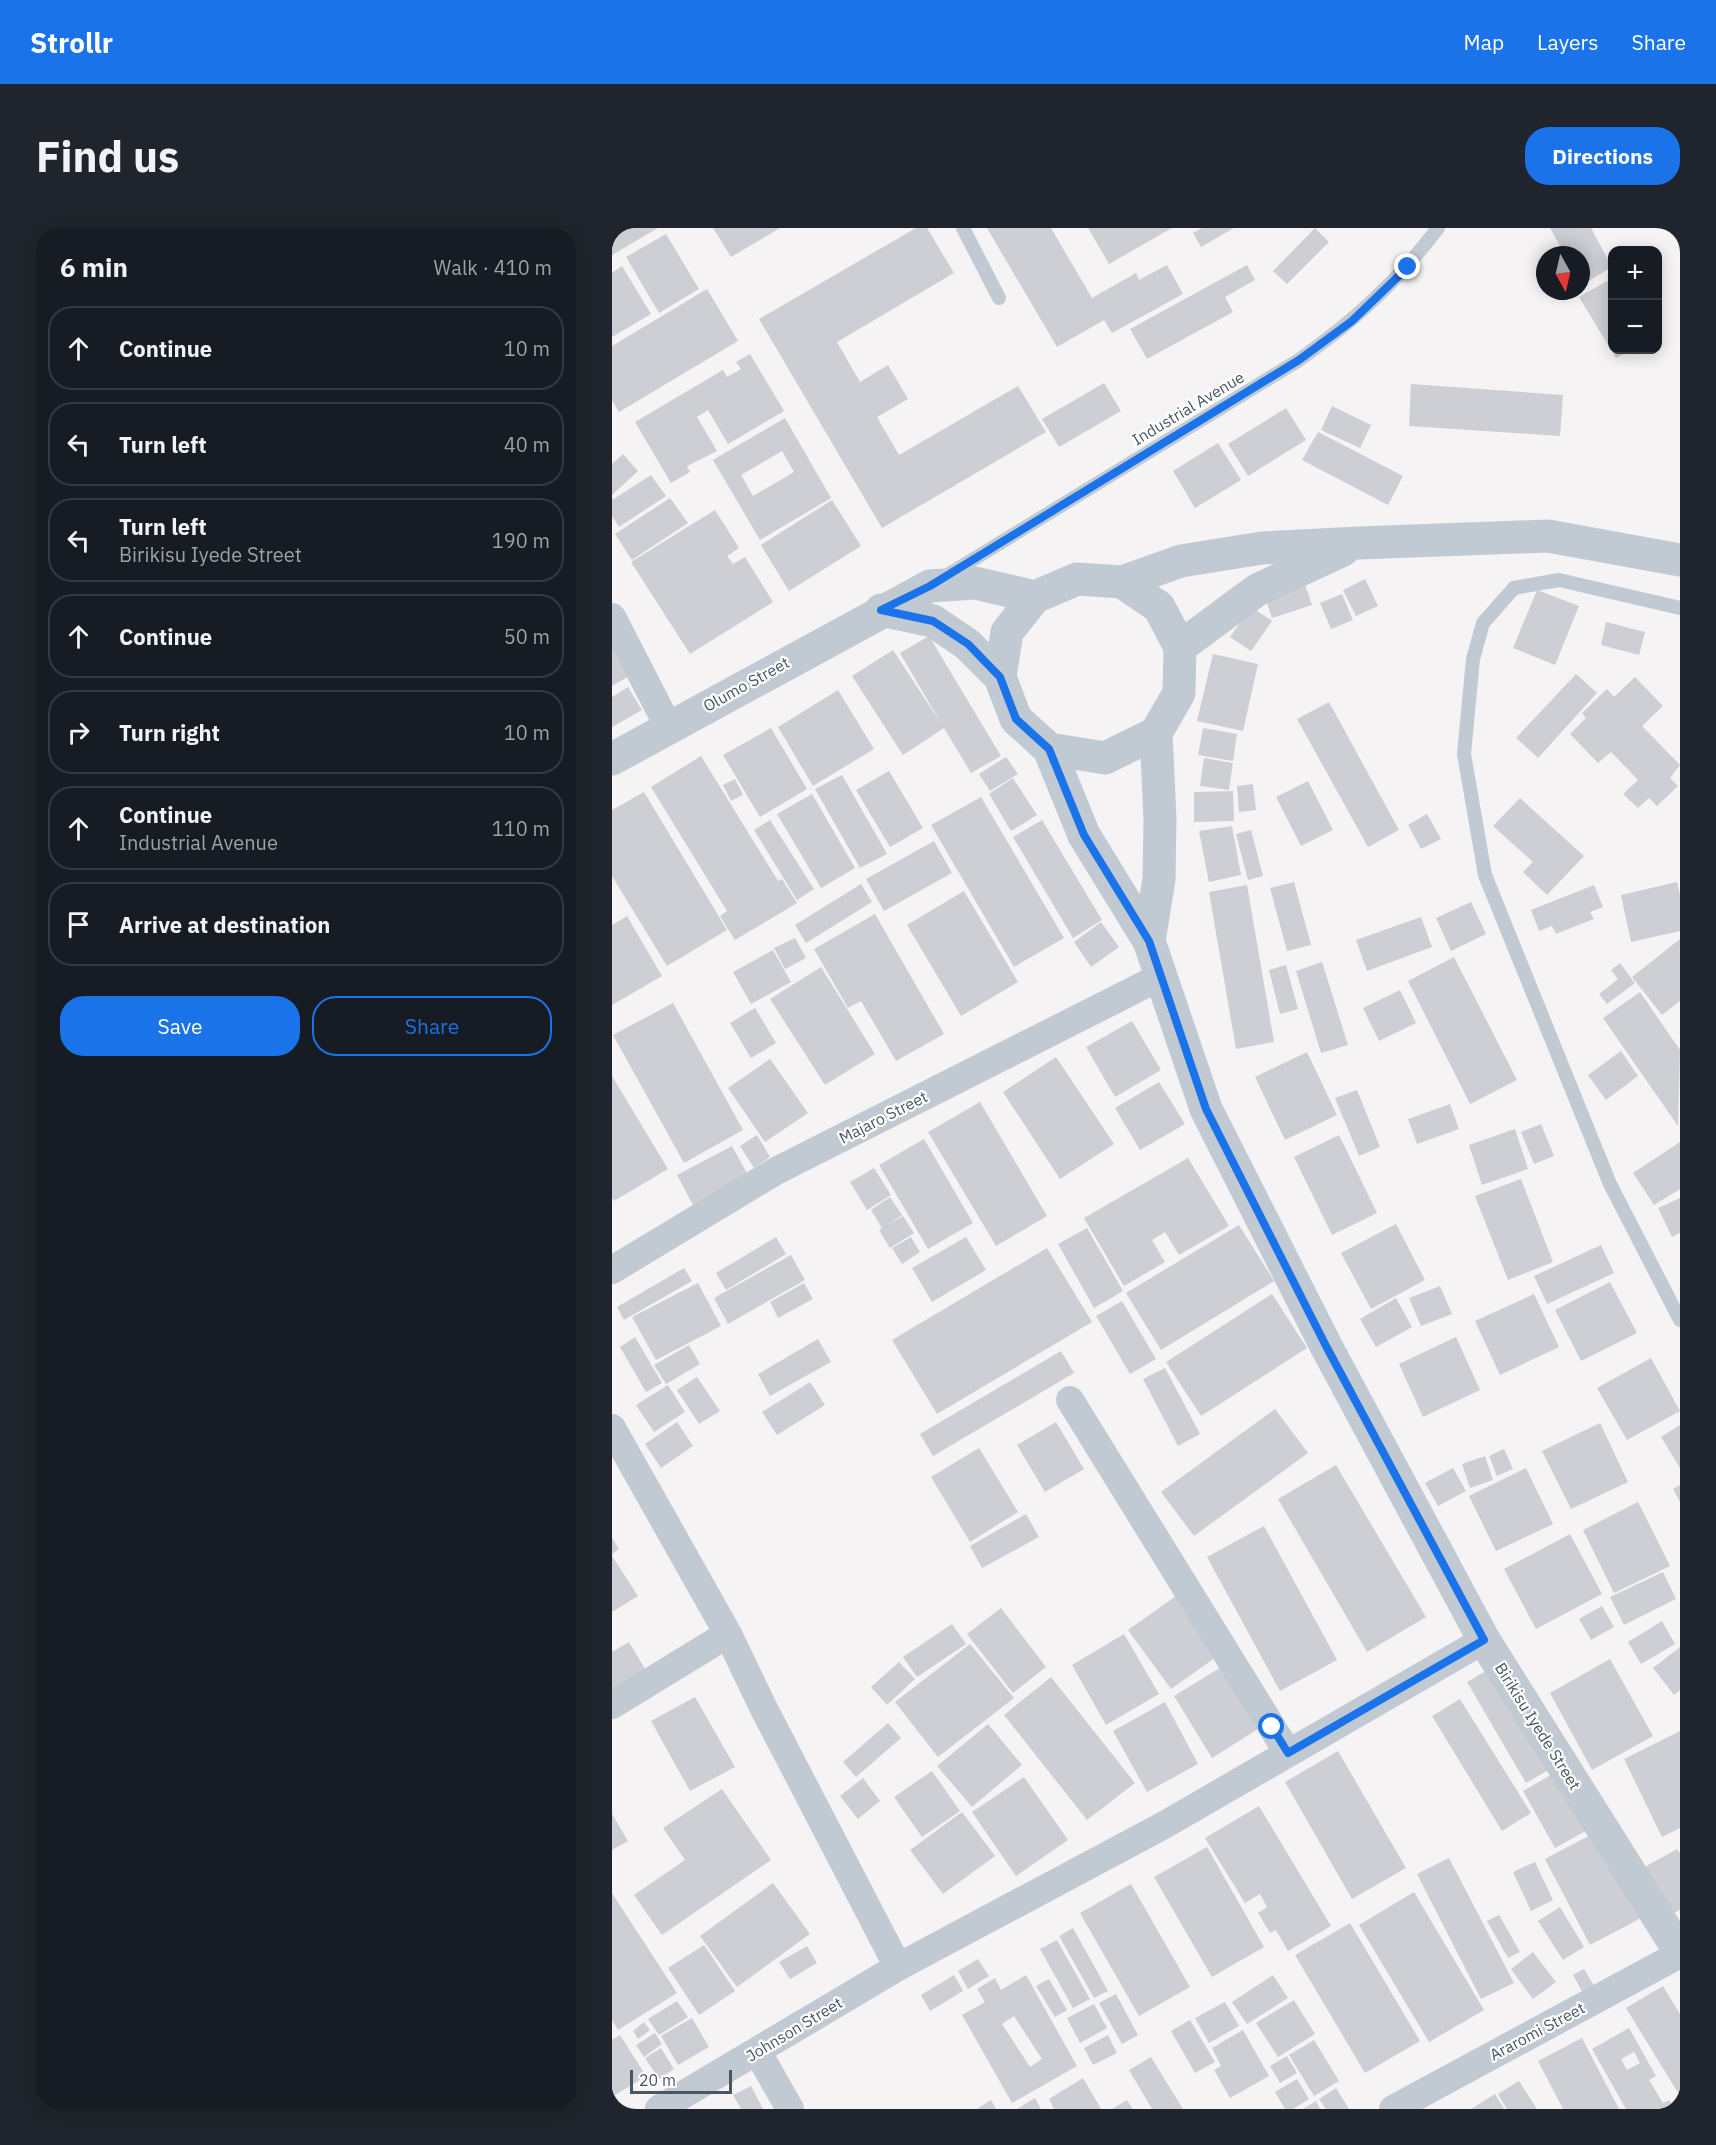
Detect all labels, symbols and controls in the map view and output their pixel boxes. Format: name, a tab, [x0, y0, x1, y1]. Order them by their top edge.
text: Strollr	[30, 24, 113, 61]
text: Map	[1464, 28, 1504, 56]
text: Layers	[1537, 28, 1599, 56]
text: Share	[1632, 28, 1686, 56]
button: Directions	[1525, 127, 1680, 185]
text: Find us	[36, 129, 179, 184]
north arrow	[1536, 246, 1590, 300]
map controls	[1608, 246, 1662, 354]
button: +	[1608, 246, 1662, 300]
text: 6 min	[60, 250, 128, 284]
route end	[1394, 253, 1420, 279]
text: Walk · 410 m	[434, 254, 552, 281]
button: −	[1608, 300, 1662, 354]
icon: ahead	[62, 332, 95, 365]
text: Continue	[119, 334, 212, 363]
text: 10 m	[504, 335, 550, 362]
street label: Industrial Avenue	[1128, 367, 1248, 449]
icon: left	[62, 428, 95, 461]
text: Turn left	[119, 430, 207, 459]
text: 40 m	[504, 431, 550, 458]
text: Turn left	[119, 512, 207, 541]
icon: left	[62, 524, 95, 557]
text: 190 m	[492, 527, 550, 554]
text: Birikisu Iyede Street	[119, 541, 302, 568]
icon: ahead	[62, 620, 95, 653]
text: Continue	[119, 622, 212, 651]
text: 50 m	[504, 623, 550, 650]
street label: Olumo Street	[699, 652, 793, 716]
icon: right	[62, 716, 95, 749]
text: Turn right	[119, 718, 220, 747]
text: 10 m	[504, 719, 550, 746]
text: Continue	[119, 800, 212, 829]
icon: ahead	[62, 812, 95, 845]
text: 110 m	[492, 815, 550, 842]
text: Industrial Avenue	[119, 829, 278, 856]
icon: arrive	[62, 908, 95, 941]
text: Arrive at destination	[119, 910, 330, 939]
button: Save	[60, 996, 300, 1056]
button: Share	[312, 996, 552, 1056]
street label: Majaro Street	[835, 1086, 931, 1148]
street label: Birikisu Iyede Street	[1491, 1659, 1585, 1793]
route start	[1258, 1713, 1284, 1739]
street label: Johnson Street	[742, 1992, 846, 2066]
street label: Araromi Street	[1486, 1998, 1588, 2064]
scale bar	[630, 2067, 732, 2094]
text: 20 m	[639, 2070, 676, 2090]

